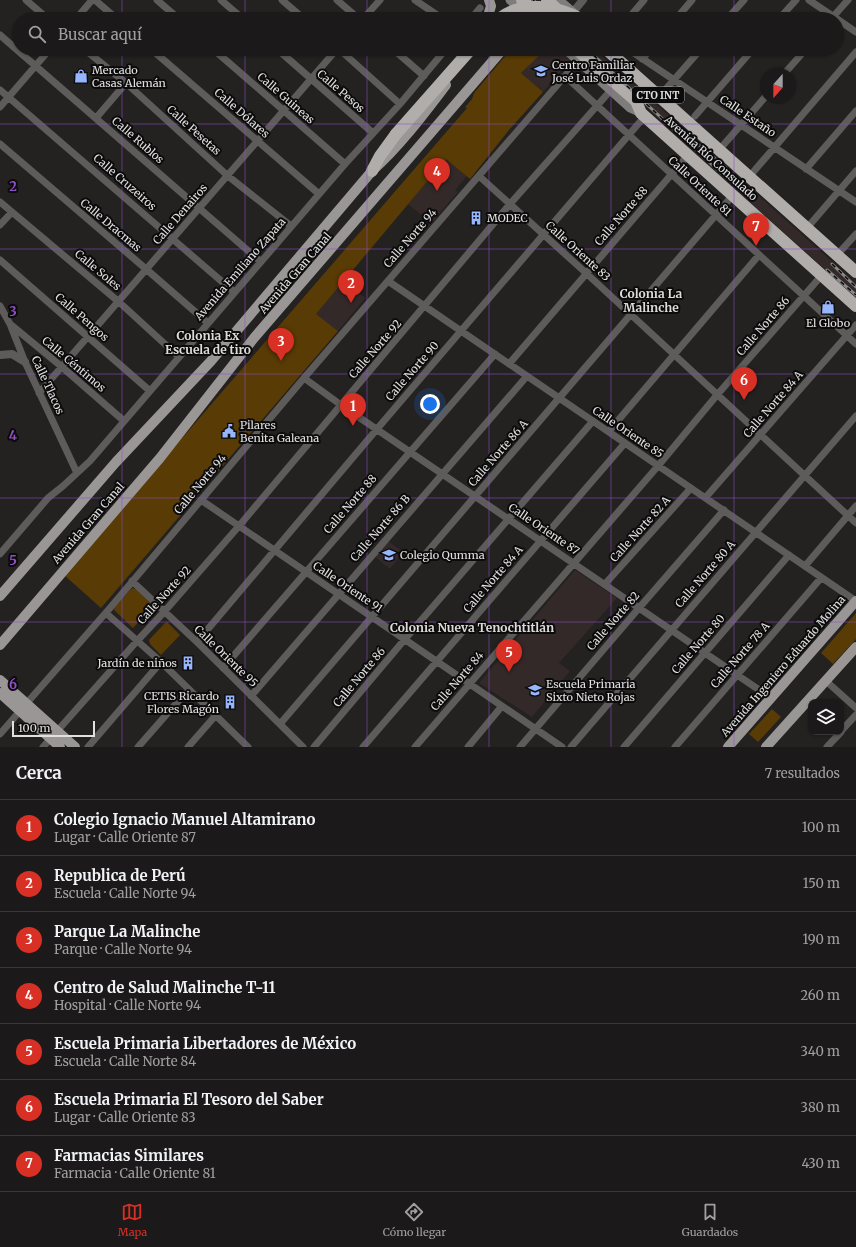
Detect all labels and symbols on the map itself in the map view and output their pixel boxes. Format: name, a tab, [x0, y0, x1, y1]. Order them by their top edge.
place label: Centro Familiar José Luis Ordaz	[551, 58, 634, 85]
place label: Mercado Casas Alemán	[92, 63, 167, 90]
school or university icon: Centro Familiar José Luis Ordaz	[533, 63, 549, 79]
street label: Calle Pesos	[314, 67, 368, 115]
shop icon: Mercado Casas Alemán	[73, 68, 89, 84]
north arrow	[760, 68, 796, 104]
street label: Calle Guineas	[255, 69, 317, 127]
street label: Calle Dólares	[212, 85, 272, 141]
road number: CTO INT	[632, 87, 684, 103]
street label: Calle Estaño	[717, 92, 779, 140]
street label: Calle Pesetas	[164, 102, 224, 158]
street label: Avenida Río Consulado	[661, 112, 761, 204]
street label: Calle Rublos	[109, 114, 167, 166]
street label: Calle Cruzeiros	[91, 151, 159, 213]
street label: Calle Oriente 81	[665, 153, 735, 219]
pin: 4	[424, 158, 450, 191]
text: 2	[9, 178, 17, 195]
street label: Calle Denairos	[150, 181, 210, 247]
street label: Calle Norte 88	[592, 183, 651, 248]
street label: Calle Dracmas	[78, 195, 144, 255]
street label: Calle Norte 94	[381, 205, 440, 270]
building icon: MODEC	[468, 210, 484, 226]
place label: MODEC	[487, 211, 528, 225]
pin: 7	[743, 213, 769, 246]
street label: Avenida Emiliano Zapata	[191, 215, 289, 324]
street label: Calle Oriente 83	[543, 218, 613, 284]
street label: Avenida Gran Canal	[255, 229, 335, 317]
street label: Calle Soles	[72, 247, 124, 293]
pin: 2	[338, 270, 364, 303]
district label: Colonia La Malinche	[620, 286, 682, 315]
street label: Calle Pengos	[52, 290, 112, 344]
street label: Calle Norte 86	[734, 293, 793, 358]
shop icon: El Globo	[820, 299, 836, 315]
text: 3	[9, 303, 17, 320]
place label: El Globo	[806, 316, 851, 330]
street label: Calle Norte 92	[346, 317, 404, 381]
district label: Colonia Ex Escuela de tiro	[165, 328, 251, 357]
pin: 3	[268, 328, 294, 361]
street label: Calle Céntimos	[39, 333, 109, 395]
street label: Calle Norte 90	[382, 338, 442, 404]
street label: Calle Tlacos	[28, 354, 68, 416]
pin: 6	[731, 367, 757, 400]
street label: Calle Norte 84 A	[740, 367, 806, 440]
pin: 1	[340, 393, 366, 426]
your location	[420, 394, 440, 414]
street label: Calle Oriente 85	[590, 403, 666, 461]
street label: Calle Norte 86 A	[465, 416, 531, 489]
place label: Pilares Benita Galeana	[240, 418, 319, 445]
public building icon: Pilares Benita Galeana	[221, 423, 237, 439]
text: 4	[9, 427, 18, 444]
street label: Calle Norte 94	[171, 451, 229, 517]
street label: Calle Norte 88	[321, 471, 380, 536]
street label: Avenida Gran Canal	[48, 479, 128, 567]
street label: Calle Norte 86 B	[347, 491, 413, 564]
street label: Calle Norte 82 A	[607, 493, 673, 565]
street label: Calle Oriente 87	[506, 500, 582, 558]
street label: Calle Norte 80 A	[672, 537, 738, 611]
street label: Calle Norte 84 A	[460, 542, 526, 615]
school or university icon: Colegio Qumma	[381, 547, 397, 563]
place label: Colegio Qumma	[400, 548, 485, 562]
text: 5	[9, 552, 17, 569]
street label: Calle Oriente 91	[310, 558, 386, 616]
street label: Calle Norte 92	[134, 563, 194, 627]
street label: Calle Norte 82	[584, 589, 642, 653]
street label: Avenida Ingeniero Eduardo Molina	[717, 592, 848, 740]
street label: Calle Norte 80	[668, 611, 728, 677]
street label: Calle Norte 78 A	[707, 619, 773, 691]
district label: Colonia Nueva Tenochtitlán	[390, 620, 554, 635]
street label: Calle Oriente 95	[191, 622, 261, 690]
pin: 5	[496, 639, 522, 672]
street label: Calle Norte 86	[330, 644, 388, 710]
street label: Calle Norte 84	[427, 648, 487, 713]
building icon: Jardín de niños	[180, 655, 196, 671]
place label: Jardín de niños	[97, 656, 177, 670]
text: 6	[9, 676, 17, 693]
place label: Escuela Primaria Sixto Nieto Rojas	[546, 677, 636, 704]
school or university icon: Escuela Primaria Sixto Nieto Rojas	[527, 682, 543, 698]
place label: CETIS Ricardo Flores Magón	[144, 689, 220, 716]
building icon: CETIS Ricardo Flores Magón	[222, 694, 238, 710]
scale bar	[12, 719, 95, 738]

